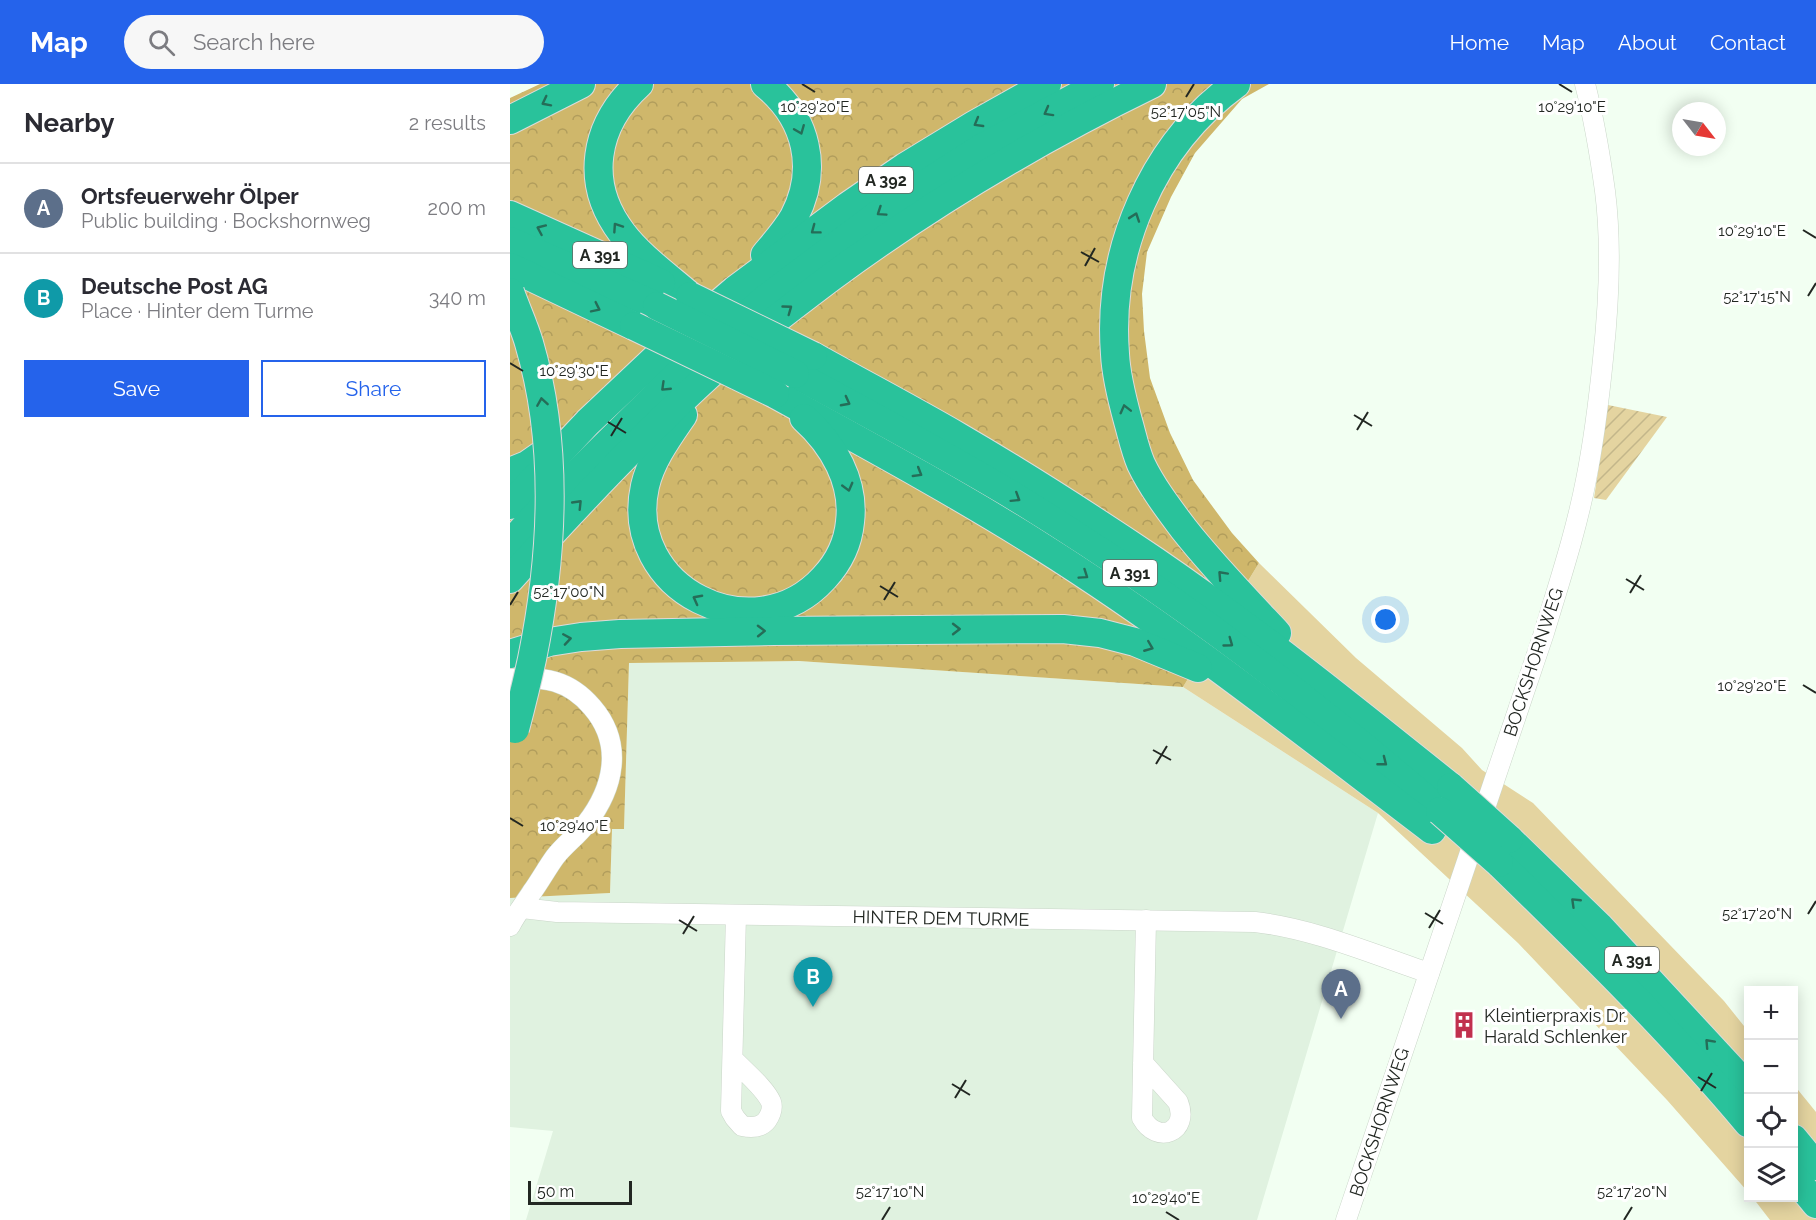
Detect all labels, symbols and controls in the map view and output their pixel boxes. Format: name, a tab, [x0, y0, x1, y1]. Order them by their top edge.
search box	[124, 15, 544, 69]
text: Map	[30, 26, 88, 59]
icon: search	[145, 26, 178, 59]
text: Search here	[193, 29, 315, 55]
text: Home	[1450, 30, 1509, 55]
text: Map	[1542, 30, 1585, 55]
text: About	[1618, 30, 1677, 55]
text: Contact	[1710, 30, 1786, 55]
one-way arrow	[541, 95, 552, 106]
text: 10°29'20"E	[781, 98, 849, 116]
text: 10°29'10"E	[1538, 98, 1606, 116]
north arrow	[1672, 102, 1726, 156]
text: 52°17'05"N	[1151, 103, 1221, 121]
one-way arrow	[1044, 104, 1054, 116]
text: Nearby	[24, 108, 114, 138]
text: 2 results	[409, 111, 486, 135]
one-way arrow	[974, 116, 984, 127]
one-way arrow	[793, 123, 805, 134]
road number: A 392	[859, 167, 913, 193]
text: Ortsfeuerwehr Ölper	[81, 183, 299, 209]
text: A	[37, 196, 50, 220]
text: 200 m	[428, 196, 486, 220]
one-way arrow	[877, 205, 888, 216]
text: Public building · Bockshornweg	[81, 209, 371, 233]
one-way arrow	[1128, 213, 1140, 223]
text: 10°29'10"E	[1718, 222, 1786, 240]
one-way arrow	[613, 223, 625, 233]
one-way arrow	[811, 223, 822, 234]
one-way arrow	[536, 224, 547, 236]
road number: A 391	[573, 242, 627, 268]
text: Deutsche Post AG	[81, 273, 268, 299]
text: B	[37, 286, 50, 310]
text: 340 m	[429, 286, 486, 310]
text: 52°17'15"N	[1723, 288, 1791, 306]
text: Place · Hinter dem Turme	[81, 299, 314, 323]
one-way arrow	[590, 300, 601, 312]
one-way arrow	[782, 306, 793, 317]
button: Save	[24, 360, 249, 417]
button: Share	[261, 360, 486, 417]
text: 10°29'30"E	[539, 362, 609, 380]
one-way arrow	[661, 380, 672, 391]
one-way arrow	[840, 395, 850, 406]
one-way arrow	[536, 397, 548, 406]
one-way arrow	[1119, 404, 1132, 414]
one-way arrow	[912, 466, 922, 477]
one-way arrow	[841, 482, 853, 492]
one-way arrow	[1010, 490, 1020, 502]
one-way arrow	[570, 501, 581, 512]
road number: A 391	[1103, 560, 1157, 586]
one-way arrow	[1077, 568, 1088, 579]
one-way arrow	[1218, 571, 1229, 582]
text: 52°17'00"N	[533, 583, 605, 601]
street label: BOCKSHORNWEG	[1499, 585, 1567, 739]
one-way arrow	[693, 595, 703, 606]
your location	[1371, 605, 1400, 634]
one-way arrow	[952, 623, 961, 636]
one-way arrow	[757, 625, 766, 637]
one-way arrow	[562, 634, 571, 646]
one-way arrow	[1223, 635, 1234, 646]
one-way arrow	[1143, 640, 1154, 652]
text: 10°29'20"E	[1718, 677, 1786, 695]
one-way arrow	[1377, 755, 1388, 766]
text: 10°29'40"E	[540, 817, 608, 835]
one-way arrow	[1571, 898, 1581, 909]
text: 52°17'20"N	[1722, 905, 1792, 923]
street label: HINTER DEM TURME	[852, 906, 1030, 930]
road number: A 391	[1605, 947, 1659, 973]
pin: B	[794, 958, 832, 1007]
pin: A	[1322, 970, 1360, 1019]
map controls	[1744, 986, 1798, 1202]
button: +	[1744, 986, 1798, 1040]
place label: Kleintierpraxis Dr. Harald Schlenker	[1484, 1005, 1628, 1047]
building icon: Kleintierpraxis Dr. Harald Schlenker	[1449, 1010, 1479, 1040]
one-way arrow	[1705, 1040, 1716, 1050]
button: −	[1744, 1040, 1798, 1094]
street label: BOCKSHORNWEG	[1345, 1045, 1413, 1199]
button: locate	[1744, 1094, 1798, 1148]
button: layers	[1744, 1148, 1798, 1202]
scale bar	[528, 1178, 632, 1206]
text: 50 m	[537, 1182, 574, 1201]
text: 52°17'10"N	[856, 1183, 924, 1201]
text: 52°17'20"N	[1597, 1183, 1667, 1201]
text: 10°29'40"E	[1132, 1189, 1200, 1207]

